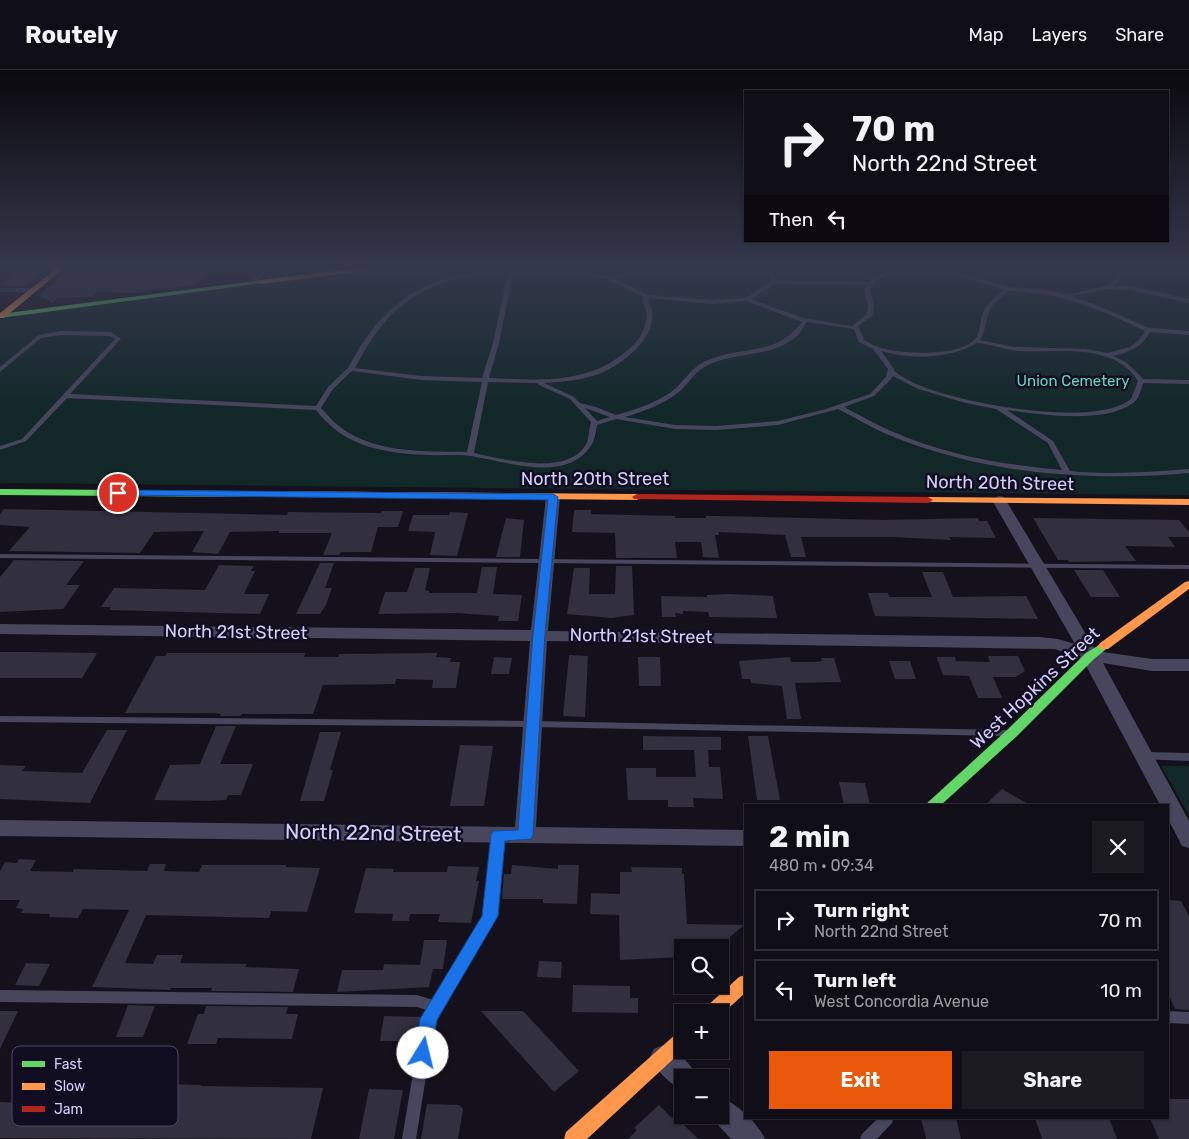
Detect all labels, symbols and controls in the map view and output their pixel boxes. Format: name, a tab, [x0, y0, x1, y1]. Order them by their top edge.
text: Routely	[25, 21, 118, 49]
text: Map	[969, 24, 1004, 46]
text: Layers	[1032, 24, 1087, 46]
text: Share	[1115, 24, 1164, 46]
text: 70 m	[852, 108, 935, 150]
icon: right	[769, 110, 834, 175]
text: North 22nd Street	[852, 150, 1037, 177]
icon: left	[823, 205, 851, 233]
text: Then	[769, 208, 813, 231]
park label: Union Cemetery	[1017, 372, 1129, 390]
street label: North 20th Street	[521, 468, 669, 490]
street label: North 20th Street	[926, 471, 1074, 495]
pin	[97, 472, 139, 514]
icon: arrive	[104, 479, 132, 507]
street label: North 21st Street	[164, 620, 308, 644]
street label: West Hopkins Street	[966, 622, 1104, 754]
street label: North 21st Street	[569, 624, 713, 648]
street label: North 22nd Street	[285, 818, 461, 847]
text: 2 min	[769, 819, 850, 855]
button: close	[1092, 821, 1144, 873]
text: 480 m · 09:34	[769, 856, 874, 875]
text: Turn right	[814, 899, 909, 922]
icon: right	[771, 906, 799, 934]
text: 70 m	[1099, 909, 1142, 932]
text: North 22nd Street	[814, 922, 948, 941]
map controls	[674, 939, 729, 1124]
button: search	[674, 939, 729, 994]
text: Turn left	[814, 969, 896, 992]
icon: left	[771, 976, 799, 1004]
text: 10 m	[1100, 979, 1142, 1002]
text: West Concordia Avenue	[814, 992, 989, 1011]
button: +	[674, 1004, 729, 1059]
position arrow	[396, 1026, 448, 1078]
legend	[12, 1046, 178, 1126]
button: Exit	[769, 1051, 952, 1109]
button: Share	[962, 1051, 1144, 1109]
text: Fast	[54, 1056, 83, 1073]
button: −	[674, 1069, 729, 1124]
text: Slow	[54, 1078, 85, 1095]
text: Jam	[54, 1101, 83, 1118]

